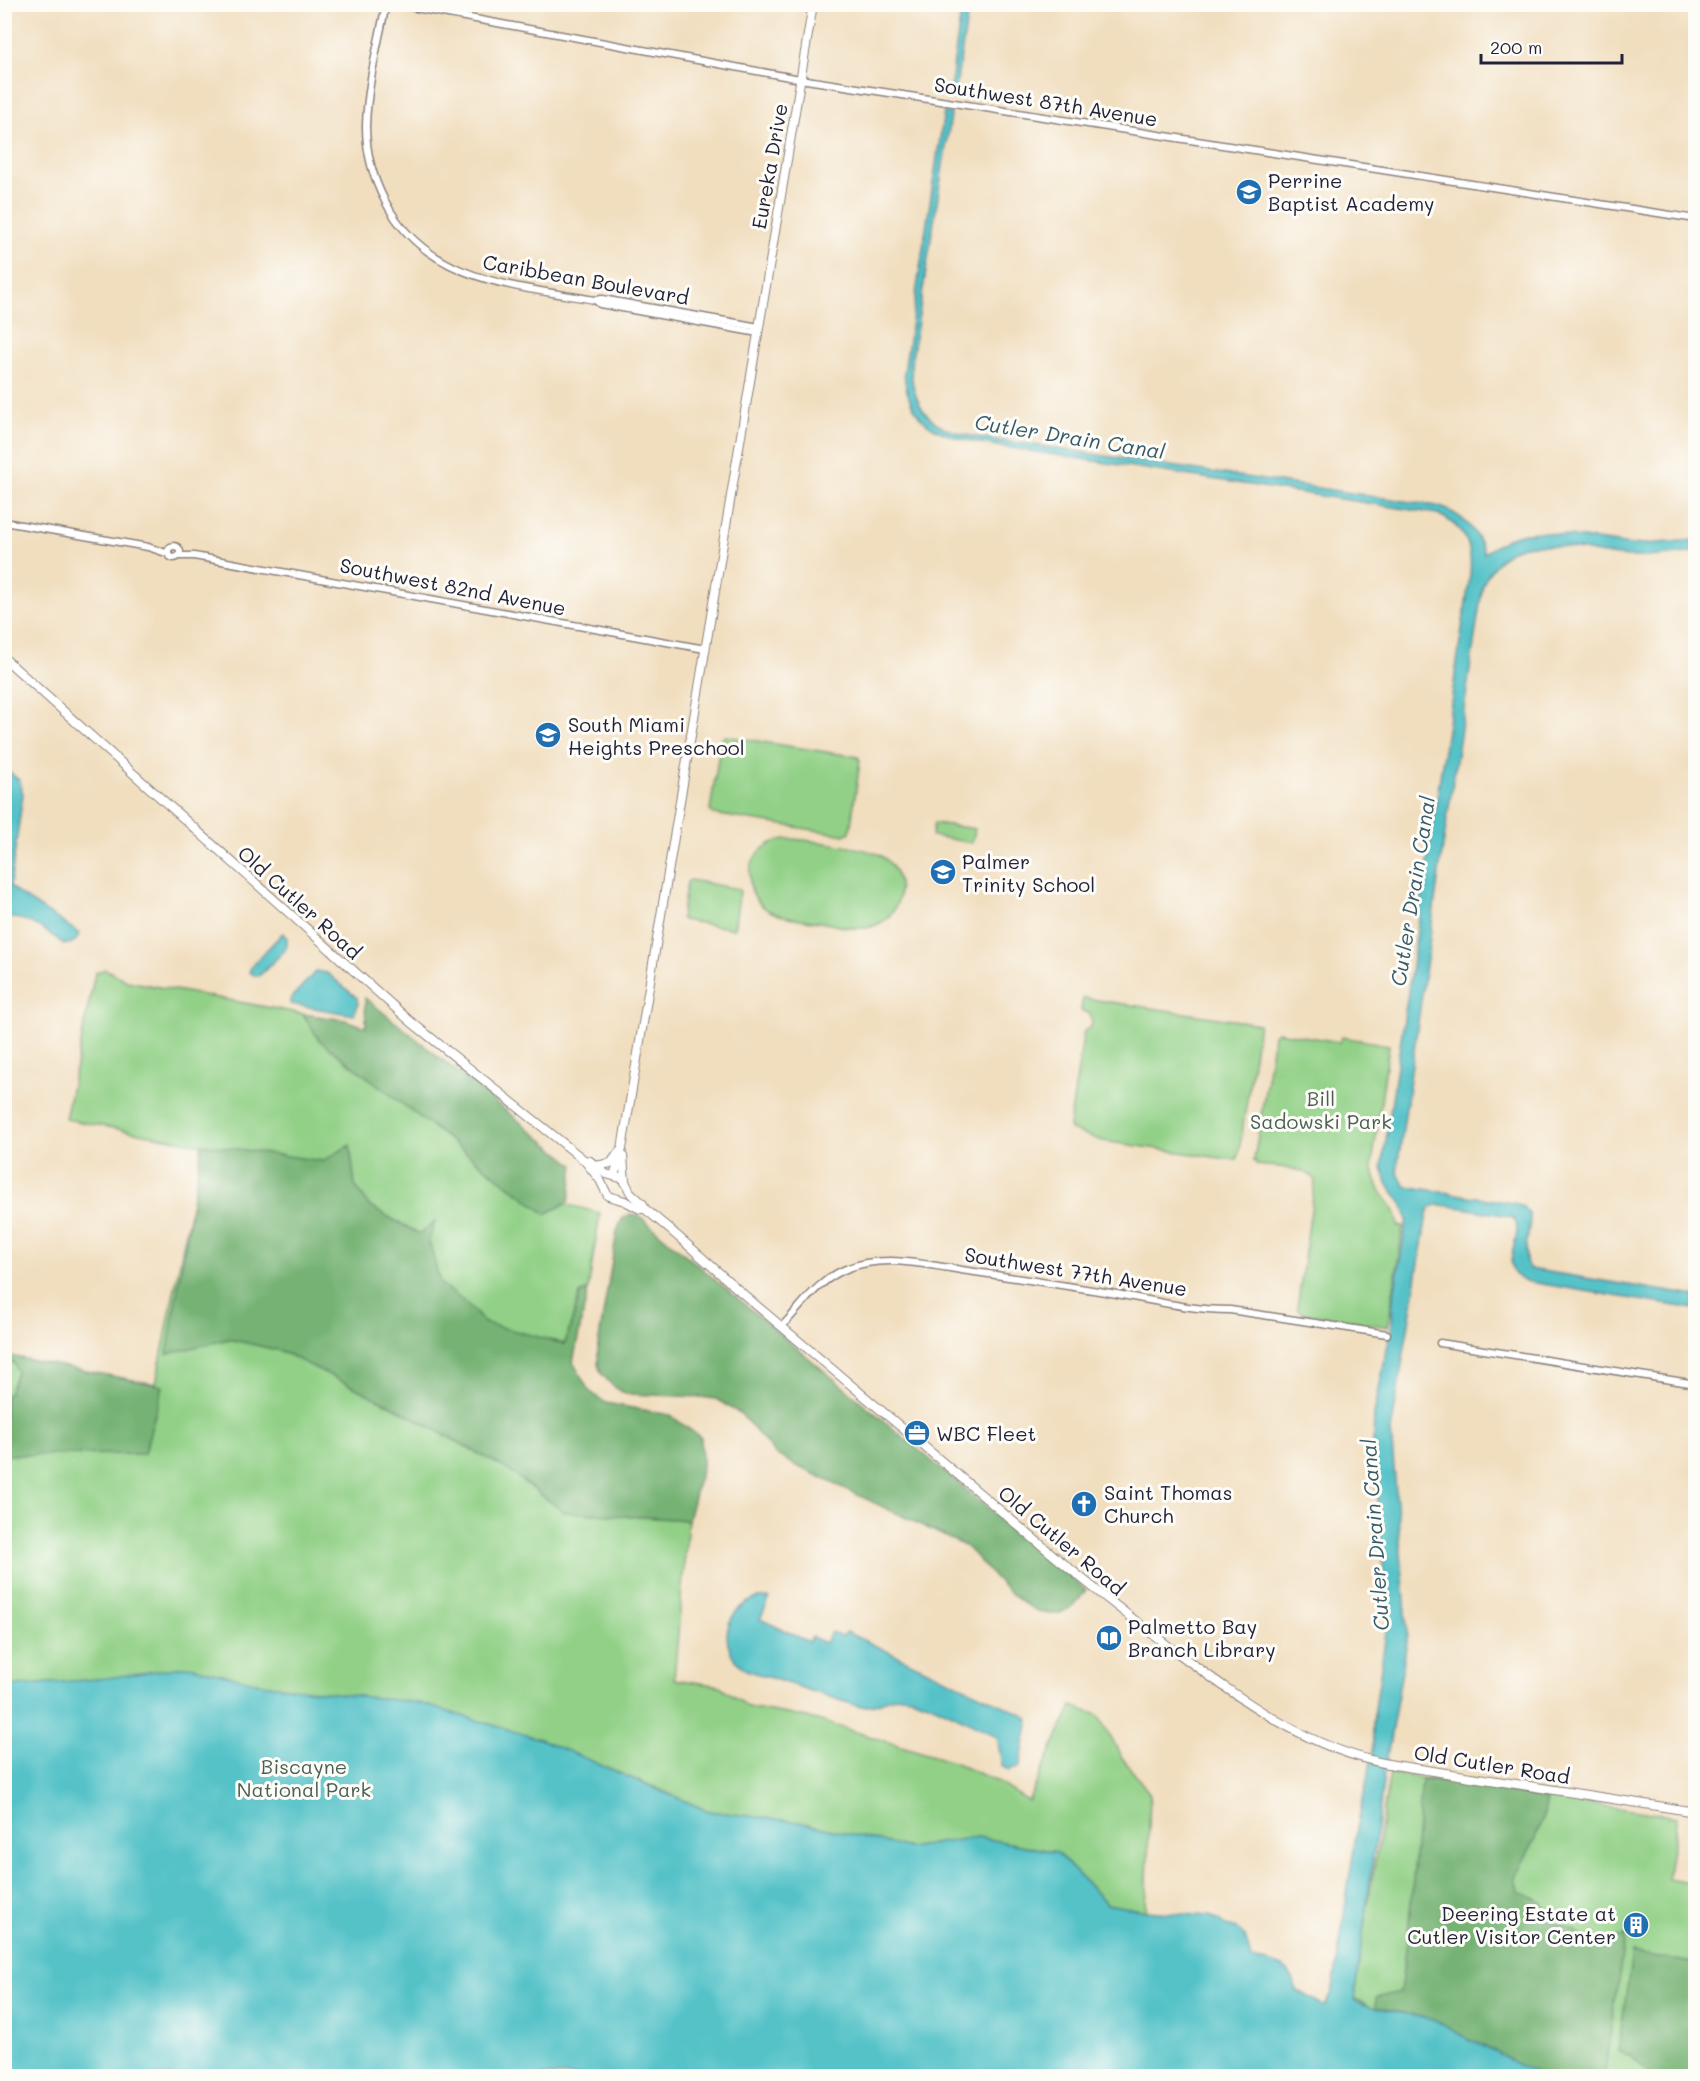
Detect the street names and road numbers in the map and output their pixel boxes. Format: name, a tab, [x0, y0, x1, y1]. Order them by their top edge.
street label: Southwest 87th Avenue	[932, 70, 1160, 132]
street label: Eureka Drive	[745, 101, 793, 231]
street label: Caribbean Boulevard	[481, 248, 691, 310]
street label: Southwest 82nd Avenue	[338, 551, 568, 621]
street label: Old Cutler Road	[233, 840, 367, 964]
street label: Southwest 77th Avenue	[963, 1241, 1189, 1301]
street label: Old Cutler Road	[993, 1479, 1131, 1601]
street label: Old Cutler Road	[1412, 1739, 1572, 1789]

